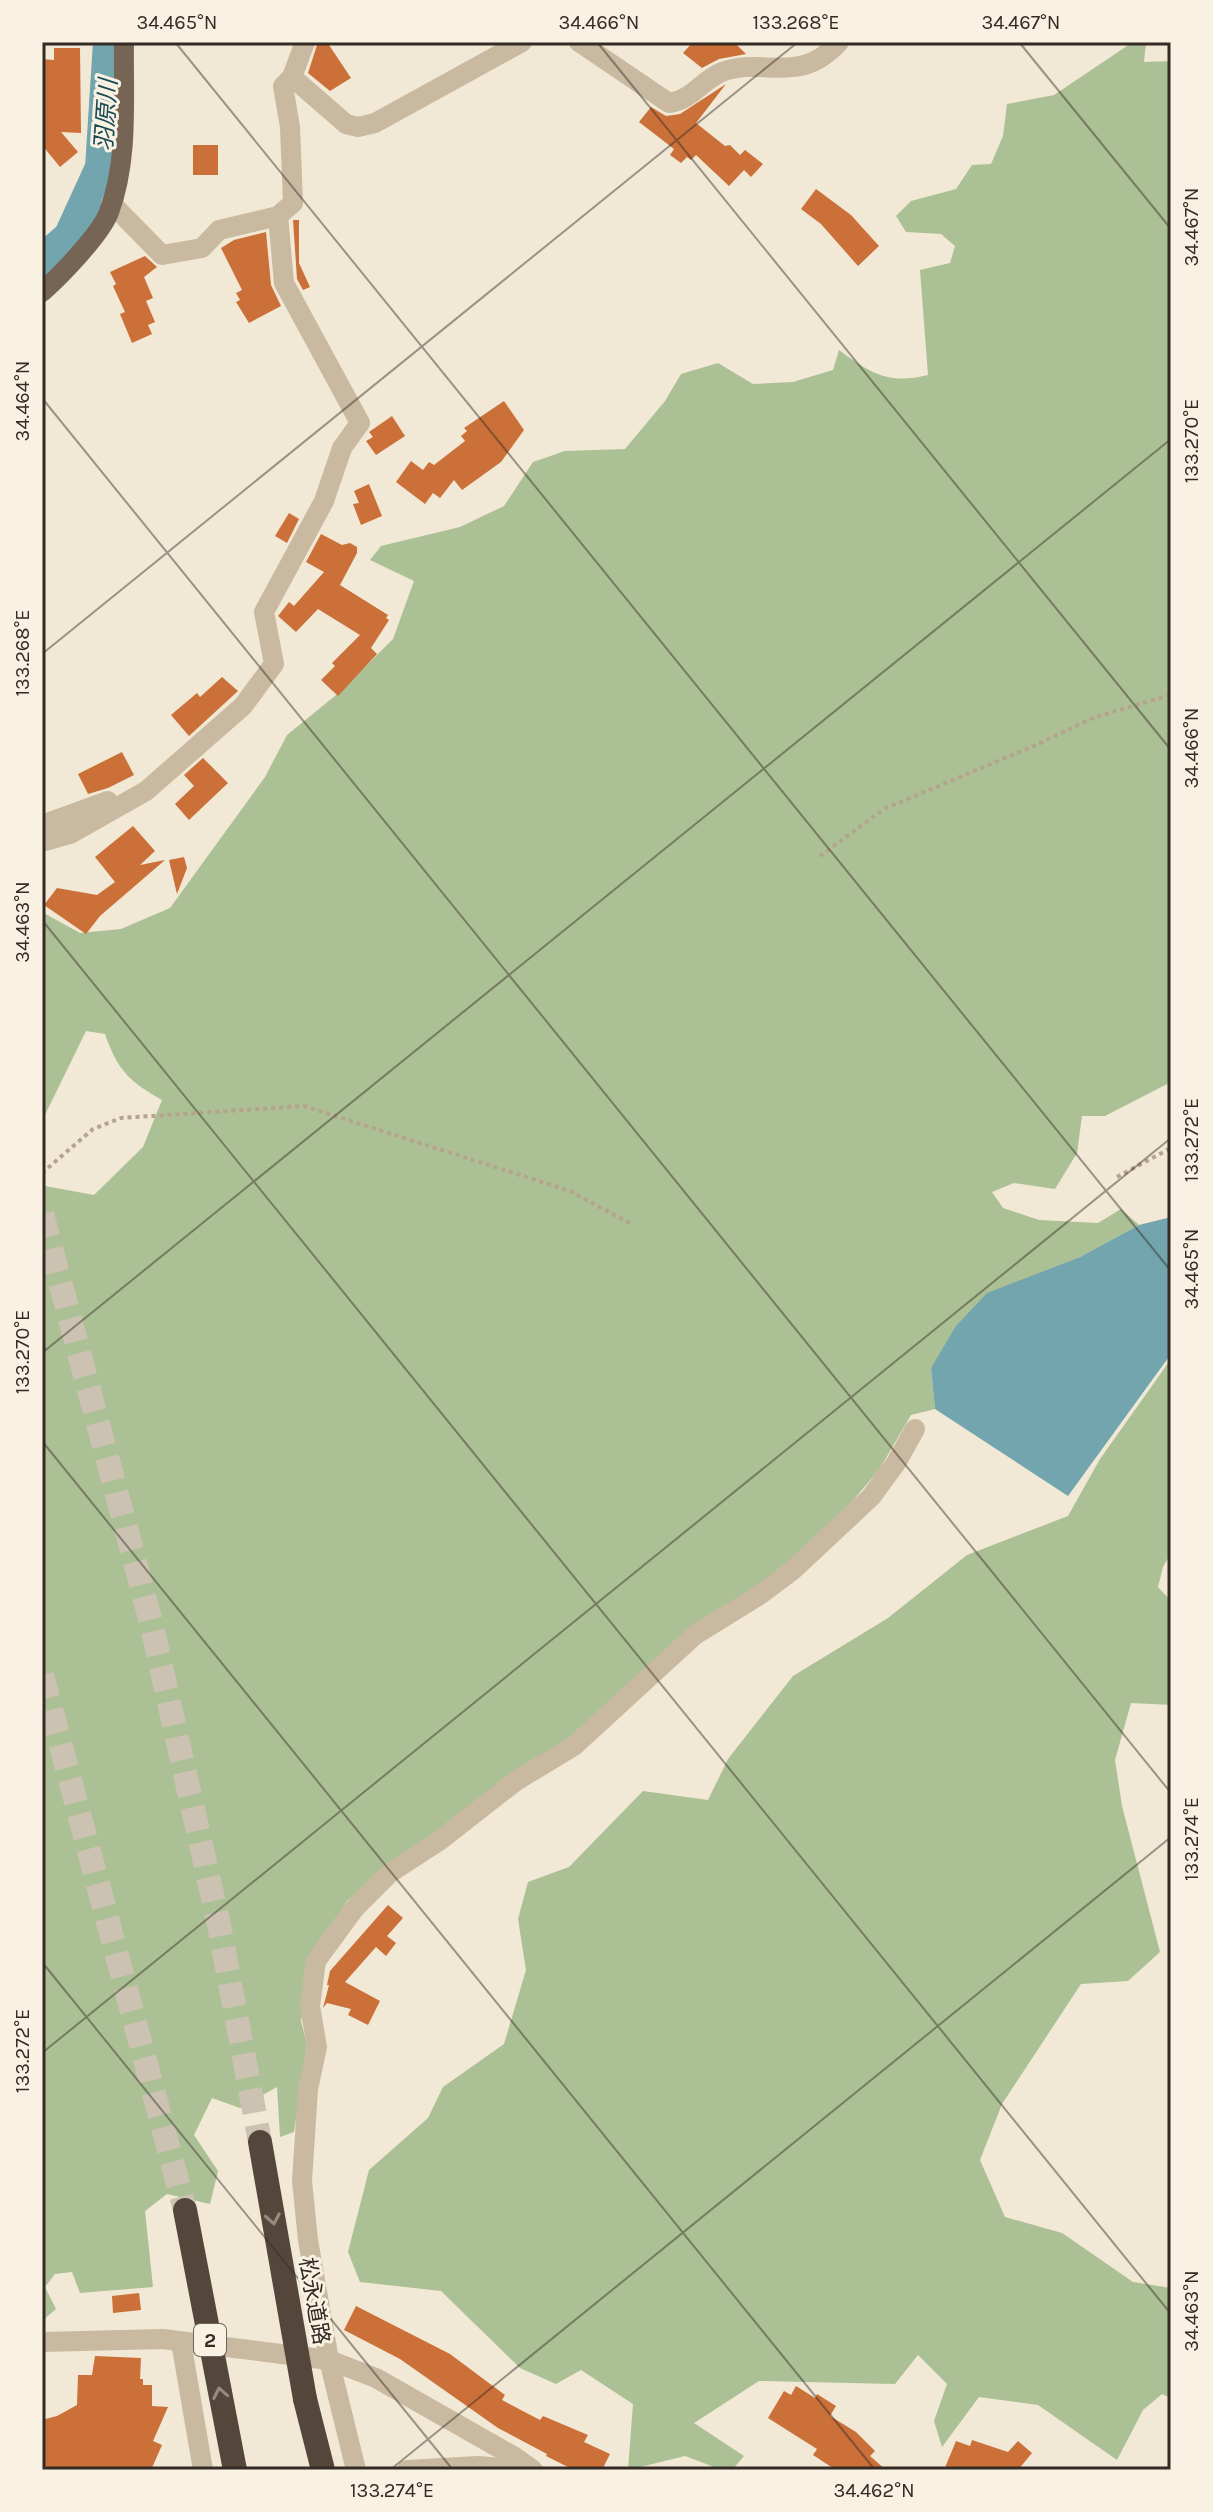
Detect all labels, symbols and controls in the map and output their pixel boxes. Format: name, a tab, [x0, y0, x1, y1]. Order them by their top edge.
text: 34.465°N	[137, 11, 217, 34]
text: 34.466°N	[558, 11, 640, 34]
text: 133.268°E	[752, 11, 840, 34]
text: 34.467°N	[981, 11, 1061, 34]
water label: 羽原川	[90, 75, 123, 152]
text: 34.467°N	[1180, 187, 1203, 267]
text: 34.464°N	[11, 361, 34, 441]
text: 133.270°E	[1180, 399, 1203, 483]
text: 133.268°E	[11, 609, 34, 697]
text: 34.466°N	[1180, 707, 1203, 789]
text: 34.463°N	[11, 881, 34, 963]
text: 133.272°E	[1180, 1098, 1203, 1182]
text: 34.465°N	[1180, 1229, 1203, 1309]
text: 133.270°E	[11, 1310, 34, 1394]
text: 133.274°E	[1180, 1797, 1203, 1881]
text: 133.272°E	[11, 2009, 34, 2093]
one-way arrow	[264, 2212, 281, 2225]
street label: 松永道路	[294, 2255, 334, 2347]
text: 34.463°N	[1180, 2270, 1203, 2352]
road number: 2	[194, 2324, 226, 2356]
one-way arrow	[212, 2387, 229, 2401]
text: 133.274°E	[350, 2479, 434, 2502]
text: 34.462°N	[833, 2479, 915, 2502]

